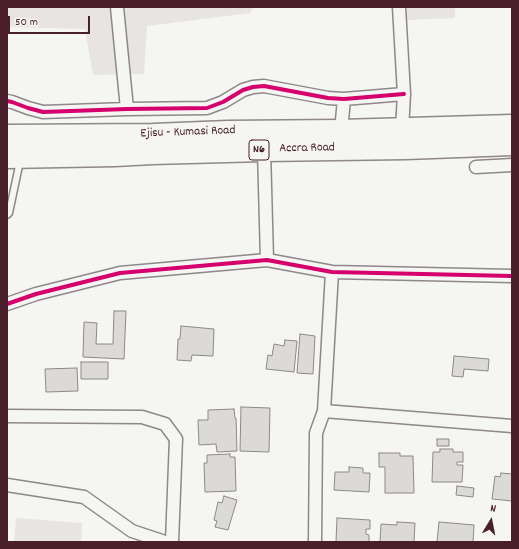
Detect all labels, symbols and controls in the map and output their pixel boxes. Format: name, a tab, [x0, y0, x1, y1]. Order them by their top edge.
scale bar	[10, 8, 92, 34]
text: 50 m	[15, 14, 38, 31]
street label: Ejisu - Kumasi Road	[140, 124, 236, 142]
road number: N6	[249, 140, 269, 160]
street label: Accra Road	[279, 141, 335, 157]
north arrow	[471, 501, 511, 541]
text: N	[489, 501, 497, 518]

